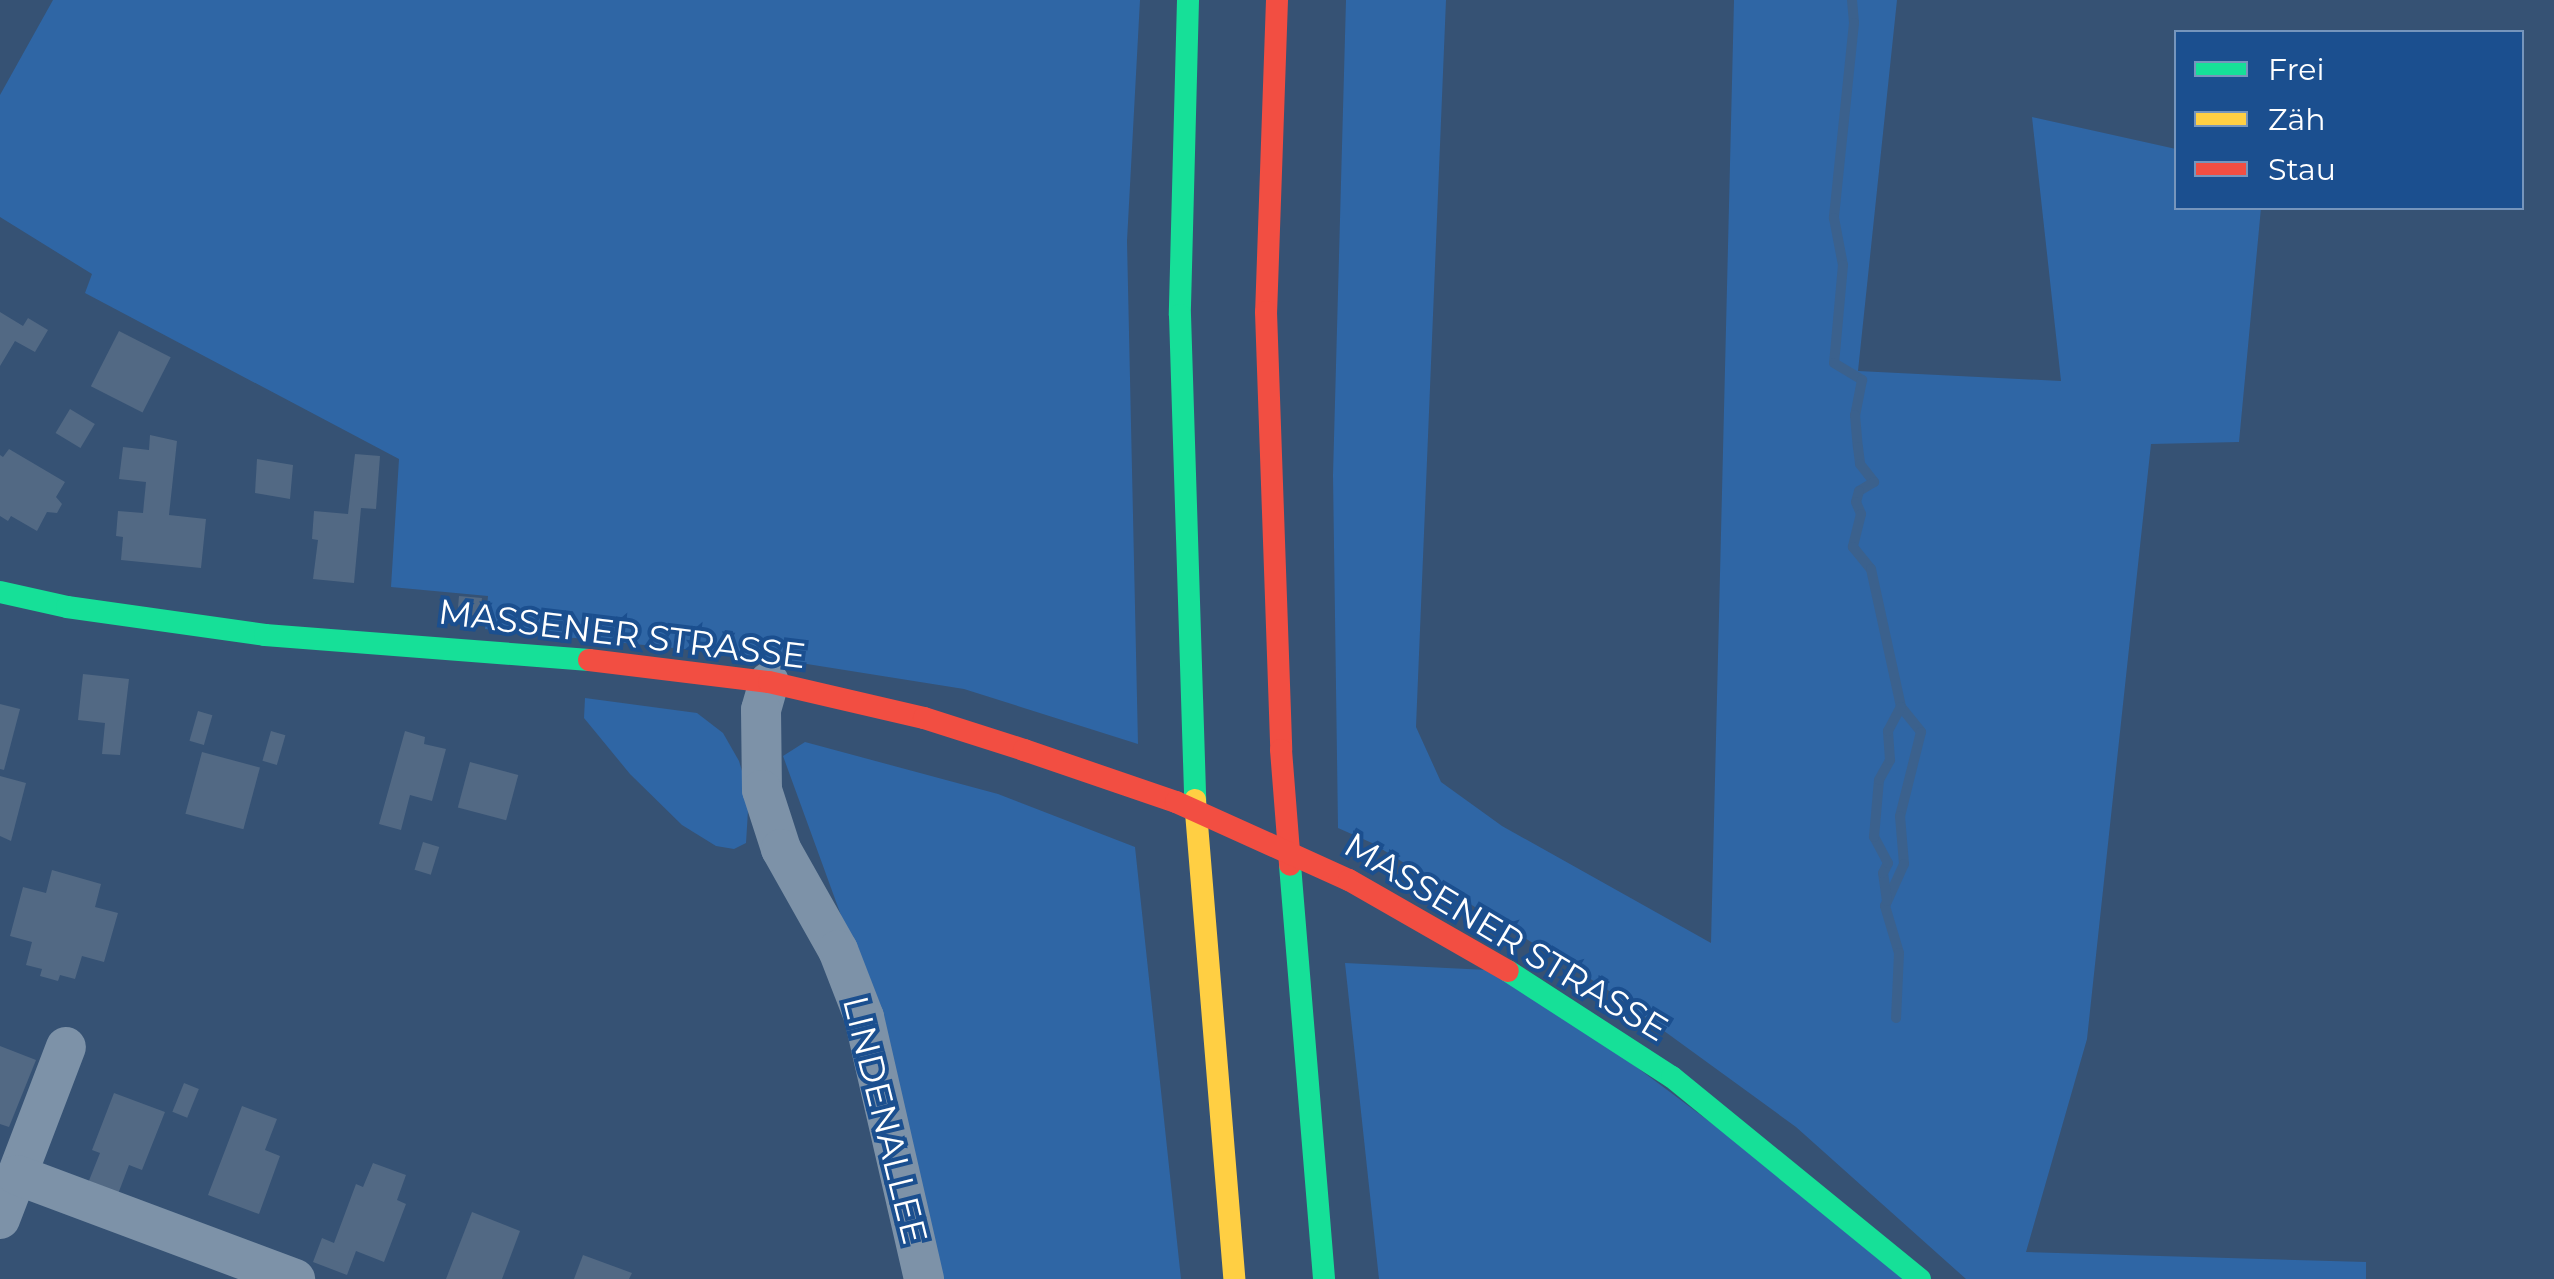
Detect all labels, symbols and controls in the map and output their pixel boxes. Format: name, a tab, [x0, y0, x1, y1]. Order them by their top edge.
legend	[2174, 30, 2524, 210]
text: Frei	[2268, 51, 2325, 88]
text: Zäh	[2268, 101, 2326, 138]
text: Stau	[2268, 151, 2336, 188]
street label: MASSENER STRASSE	[436, 591, 808, 677]
street label: MASSENER STRASSE	[1337, 824, 1675, 1050]
street label: LINDENALLEE	[834, 992, 936, 1248]

